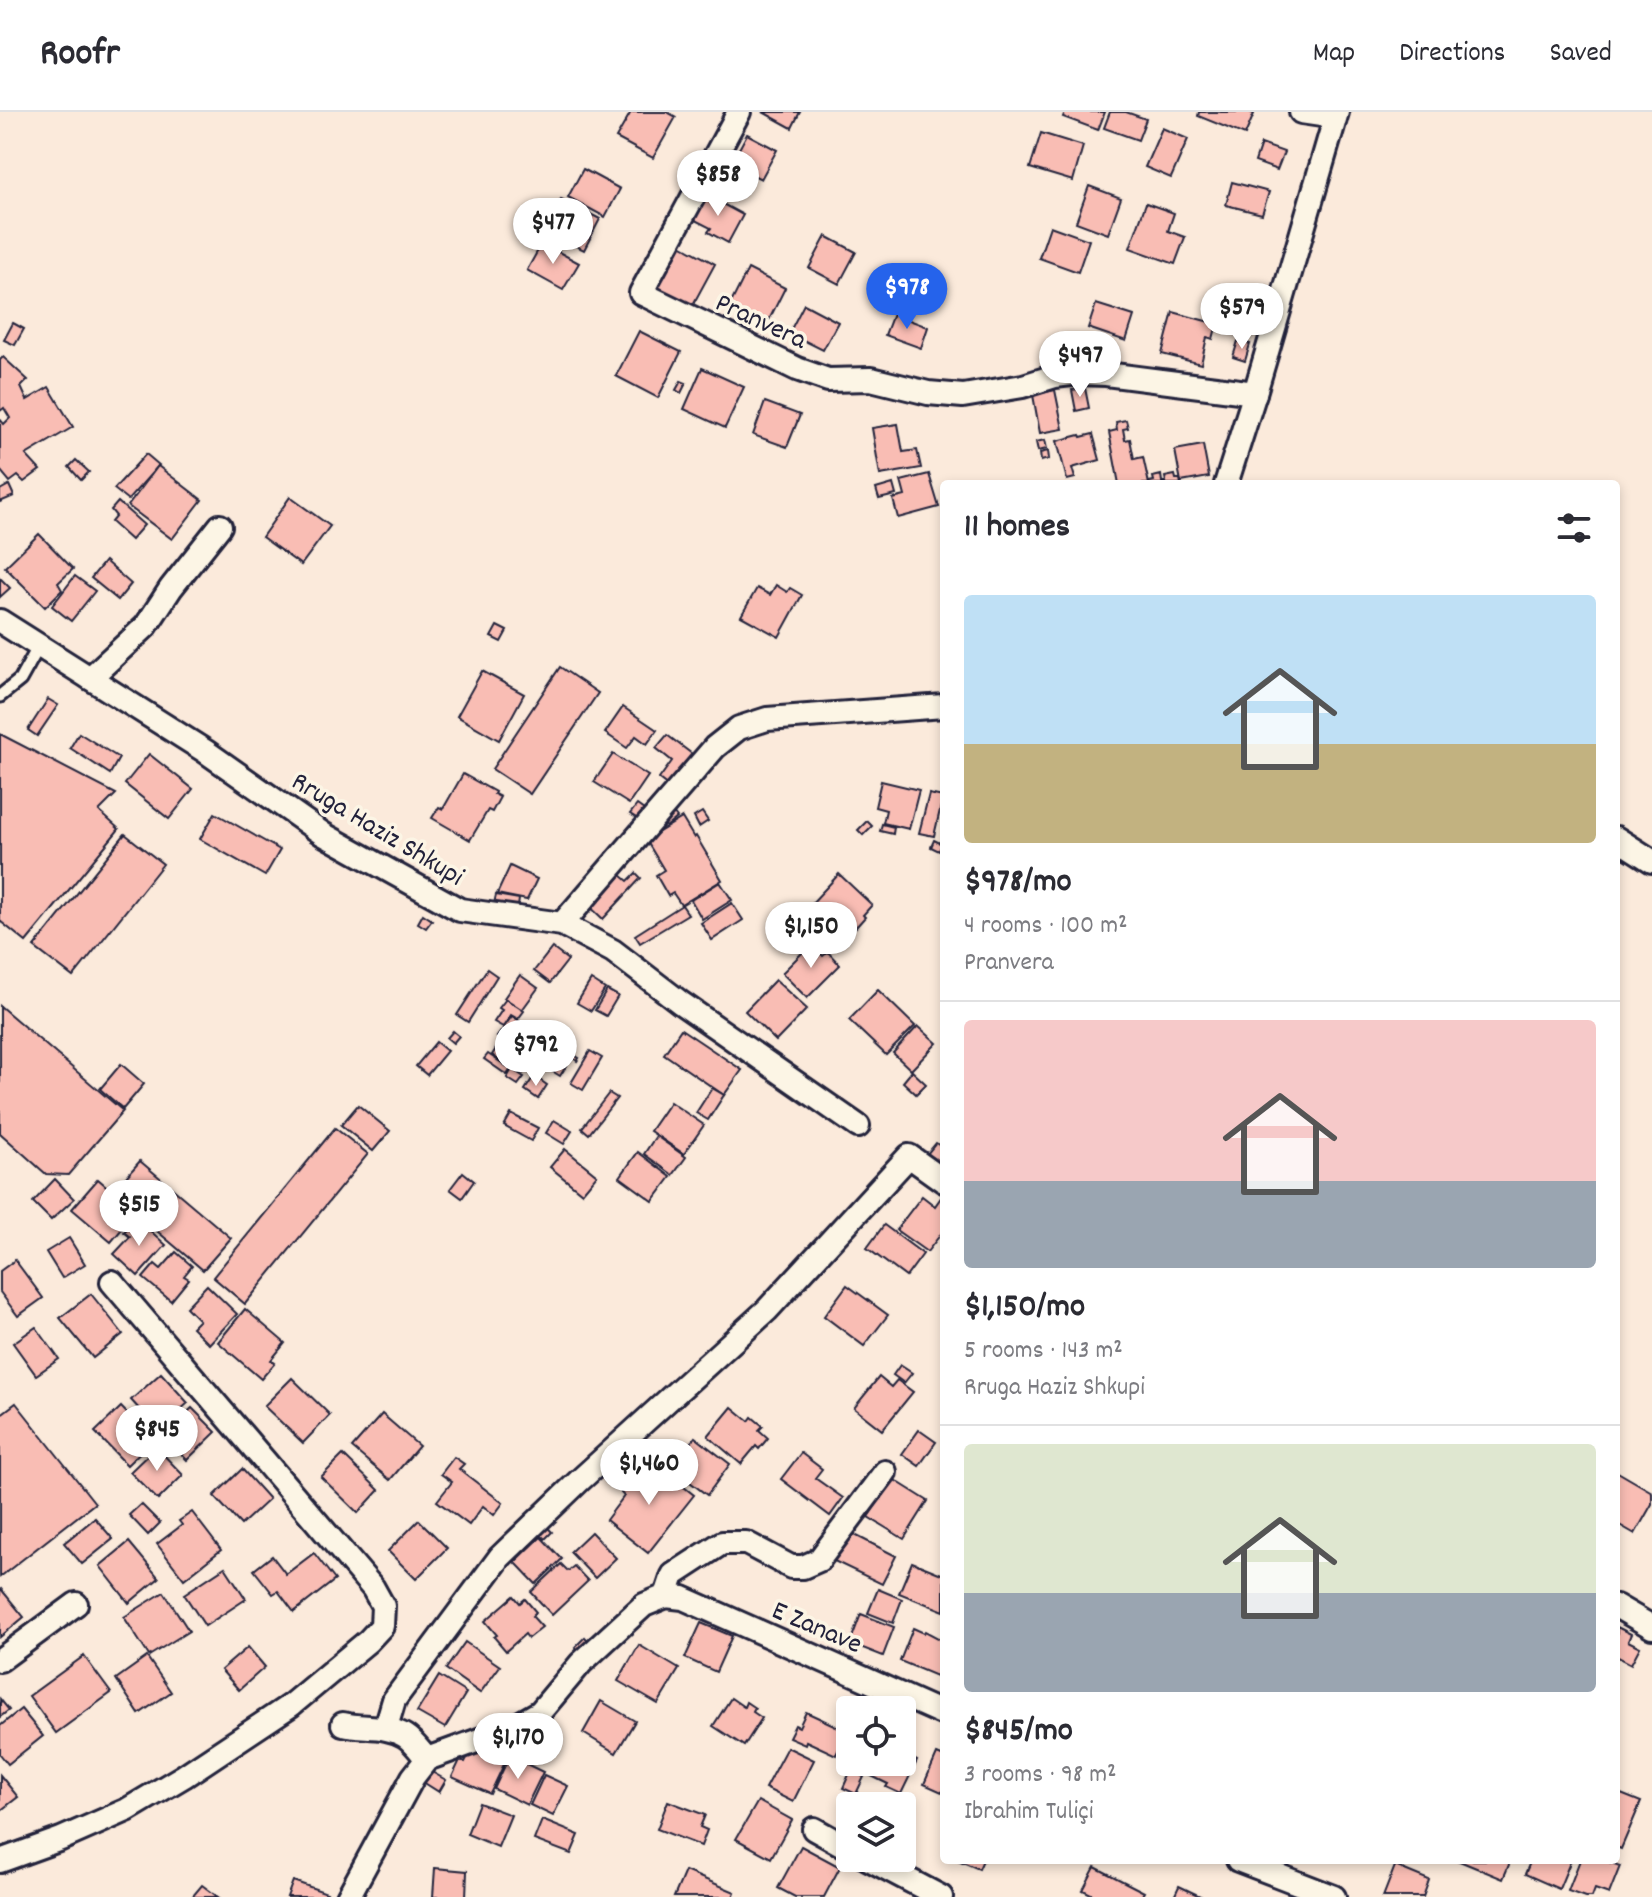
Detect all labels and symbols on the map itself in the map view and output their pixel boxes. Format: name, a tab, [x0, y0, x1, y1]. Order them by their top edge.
pin: $858	[671, 150, 765, 218]
pin: $477	[506, 198, 600, 266]
pin: $978	[860, 263, 954, 331]
pin: $579	[1195, 283, 1289, 351]
street label: Pranvera	[708, 285, 813, 362]
pin: $497	[1033, 331, 1127, 399]
street label: Rruga Haziz Shkupi	[283, 764, 470, 899]
pin: $1,150	[746, 902, 876, 970]
pin: $792	[489, 1020, 583, 1088]
pin: $515	[92, 1180, 186, 1248]
pin: $845	[110, 1405, 204, 1473]
pin: $1,460	[584, 1439, 714, 1507]
street label: E Zanave	[765, 1593, 867, 1667]
pin: $1,170	[453, 1713, 583, 1781]

